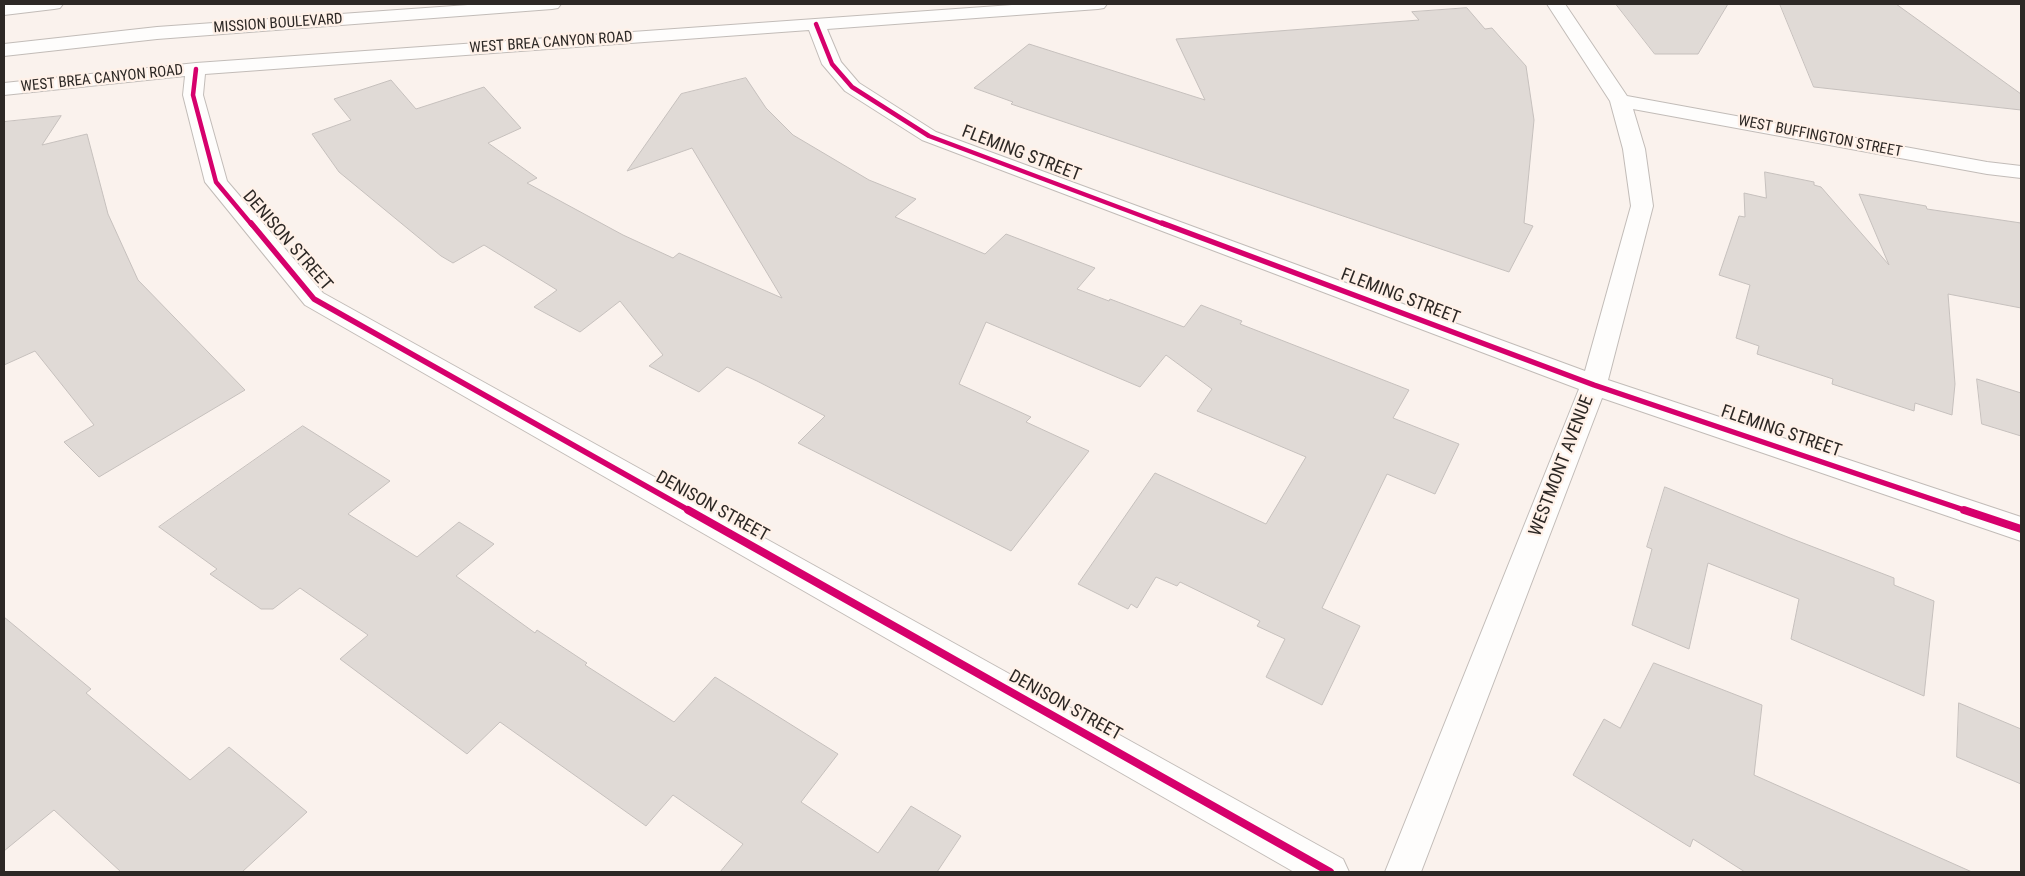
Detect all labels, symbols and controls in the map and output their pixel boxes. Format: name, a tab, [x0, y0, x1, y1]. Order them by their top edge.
street label: MISSION BOULEVARD	[213, 11, 343, 37]
street label: WEST BREA CANYON ROAD	[469, 28, 633, 58]
street label: WEST BREA CANYON ROAD	[20, 62, 184, 96]
street label: WEST BUFFINGTON STREET	[1737, 112, 1903, 162]
street label: FLEMING STREET	[958, 121, 1084, 187]
street label: DENISON STREET	[238, 186, 336, 296]
street label: FLEMING STREET	[1337, 264, 1463, 330]
street label: WESTMONT AVENUE	[1525, 393, 1599, 539]
street label: FLEMING STREET	[1718, 401, 1844, 463]
street label: DENISON STREET	[652, 467, 772, 547]
street label: DENISON STREET	[1005, 666, 1125, 746]

